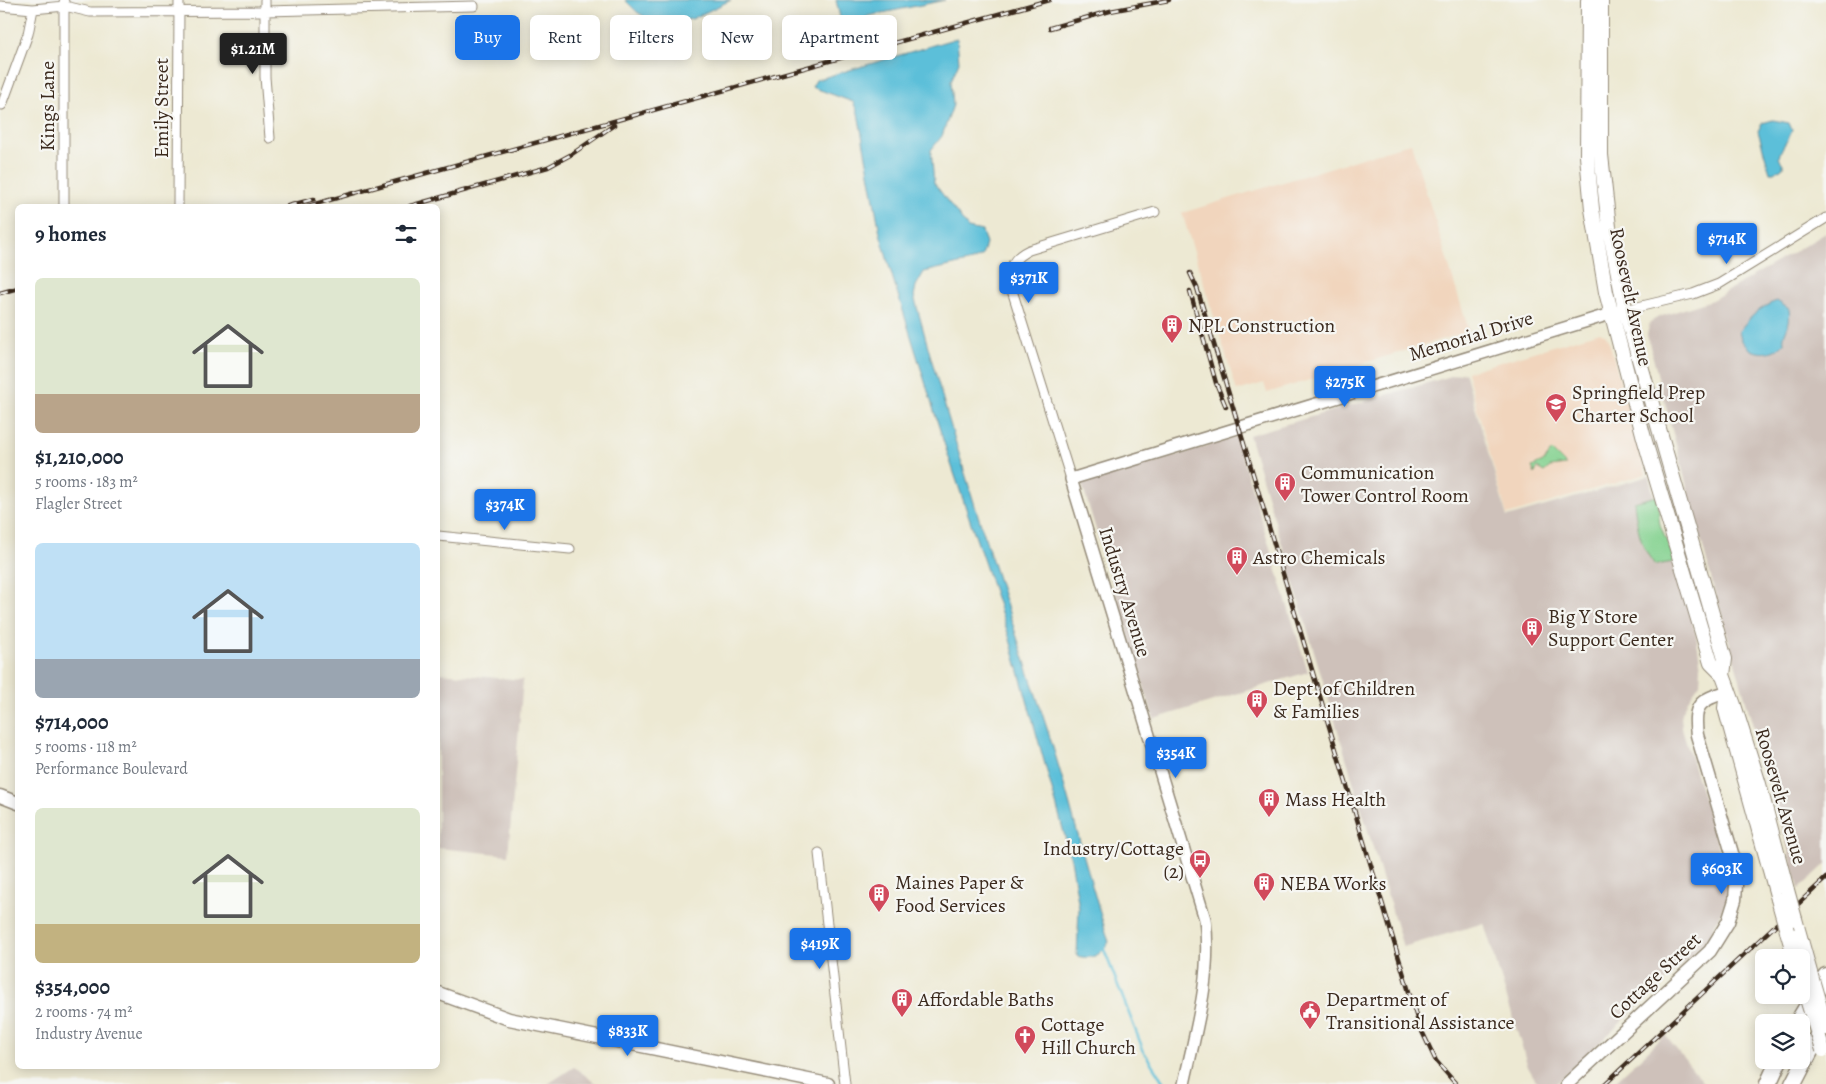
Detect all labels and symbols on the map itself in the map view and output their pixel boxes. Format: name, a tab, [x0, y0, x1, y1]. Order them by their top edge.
pin: $1.21M	[212, 32, 294, 75]
street label: Emily Street	[148, 57, 175, 158]
street label: Kings Lane	[34, 61, 61, 151]
pin: $714K	[1692, 222, 1762, 265]
street label: Roosevelt Avenue	[1603, 225, 1659, 369]
pin: $371K	[994, 262, 1064, 304]
street label: Memorial Drive	[1406, 304, 1536, 368]
place label: NPL Construction	[1188, 312, 1335, 339]
building icon: NPL Construction	[1160, 313, 1184, 344]
pin: $275K	[1310, 366, 1380, 408]
place label: Springfield Prep Charter School	[1572, 379, 1705, 429]
school or university icon: Springfield Prep Charter School	[1544, 392, 1568, 423]
place label: Communication Tower Control Room	[1301, 459, 1469, 509]
building icon: Communication Tower Control Room	[1273, 471, 1297, 502]
pin: $374K	[470, 488, 540, 531]
street label: Industry Avenue	[1092, 524, 1158, 660]
place label: Astro Chemicals	[1252, 544, 1386, 571]
building icon: Astro Chemicals	[1225, 545, 1249, 576]
place label: Big Y Store Support Center	[1548, 603, 1674, 653]
building icon: Big Y Store Support Center	[1520, 616, 1544, 647]
place label: Dept. of Children & Families	[1273, 675, 1415, 725]
building icon: Dept. of Children & Families	[1245, 688, 1269, 719]
street label: Roosevelt Avenue	[1749, 724, 1813, 868]
pin: $354K	[1141, 736, 1211, 779]
place label: Mass Health	[1285, 786, 1387, 813]
building icon: Mass Health	[1257, 787, 1281, 818]
place label: Industry/Cottage (2)	[1043, 835, 1184, 885]
bus stop icon: Industry/Cottage (2)	[1188, 848, 1212, 879]
pin: $603K	[1687, 852, 1757, 895]
place label: Maines Paper & Food Services	[895, 869, 1025, 919]
place label: NEBA Works	[1280, 870, 1387, 897]
building icon: NEBA Works	[1252, 871, 1276, 902]
building icon: Maines Paper & Food Services	[867, 882, 891, 913]
street label: Cottage Street	[1603, 926, 1707, 1026]
pin: $419K	[785, 928, 855, 970]
place label: Affordable Baths	[917, 986, 1054, 1013]
place label: Department of Transitional Assistance	[1326, 986, 1515, 1036]
building icon: Affordable Baths	[890, 987, 914, 1018]
public building icon: Department of Transitional Assistance	[1298, 999, 1322, 1030]
place label: Cottage Hill Church	[1041, 1011, 1136, 1061]
pin: $833K	[593, 1014, 663, 1057]
church icon: Cottage Hill Church	[1013, 1024, 1037, 1055]

